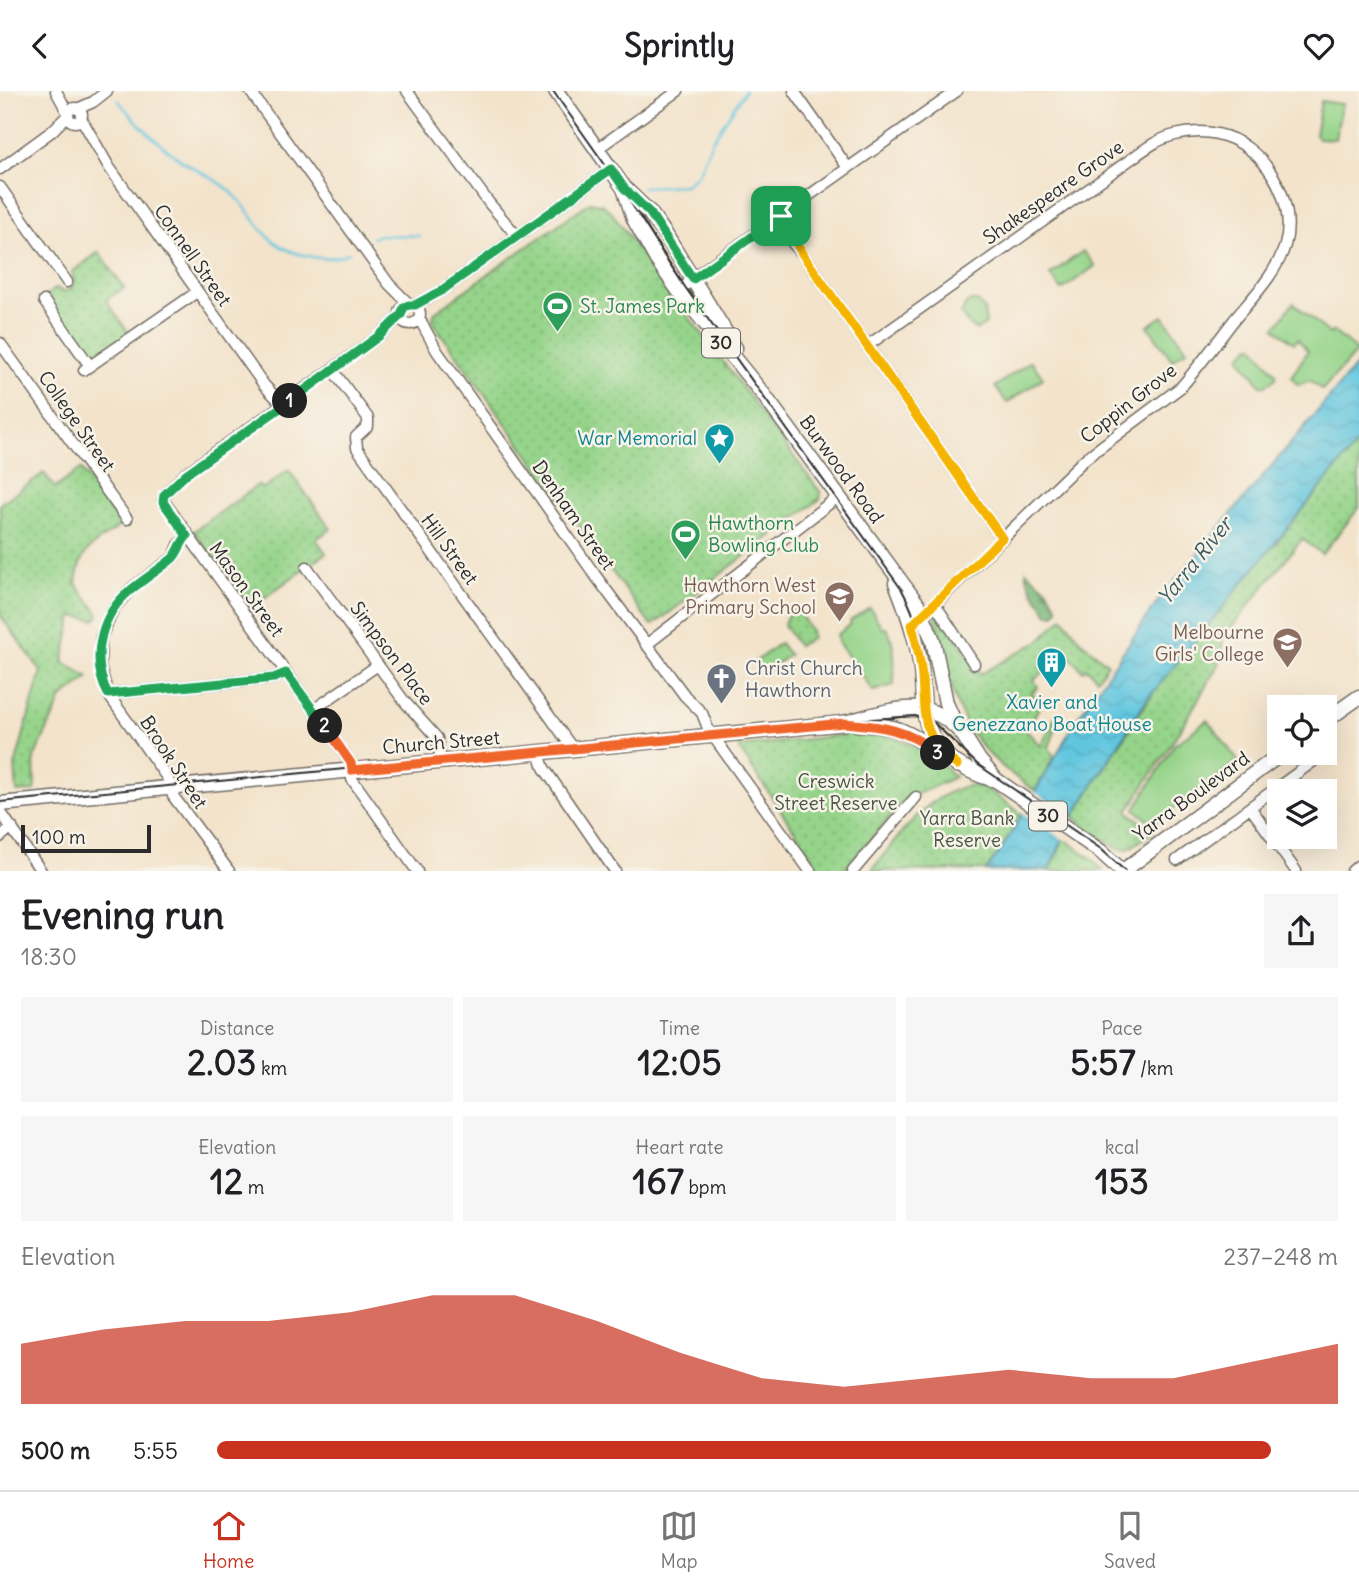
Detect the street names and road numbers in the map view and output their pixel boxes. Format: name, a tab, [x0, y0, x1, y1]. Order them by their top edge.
street label: Shakespeare Grove	[978, 135, 1128, 249]
street label: Connell Street	[149, 199, 237, 311]
road number: 30	[702, 329, 740, 357]
street label: Coppin Grove	[1075, 358, 1181, 448]
street label: College Street	[33, 366, 121, 476]
street label: Burwood Road	[795, 410, 889, 528]
street label: Denham Street	[527, 456, 621, 574]
street label: Hill Street	[416, 509, 484, 589]
street label: Mason Street	[204, 537, 290, 641]
street label: Simpson Place	[345, 597, 439, 709]
street label: Brook Street	[135, 711, 213, 813]
street label: Church Street	[381, 725, 501, 759]
street label: Yarra Boulevard	[1128, 746, 1254, 846]
road number: 30	[1029, 801, 1067, 831]

